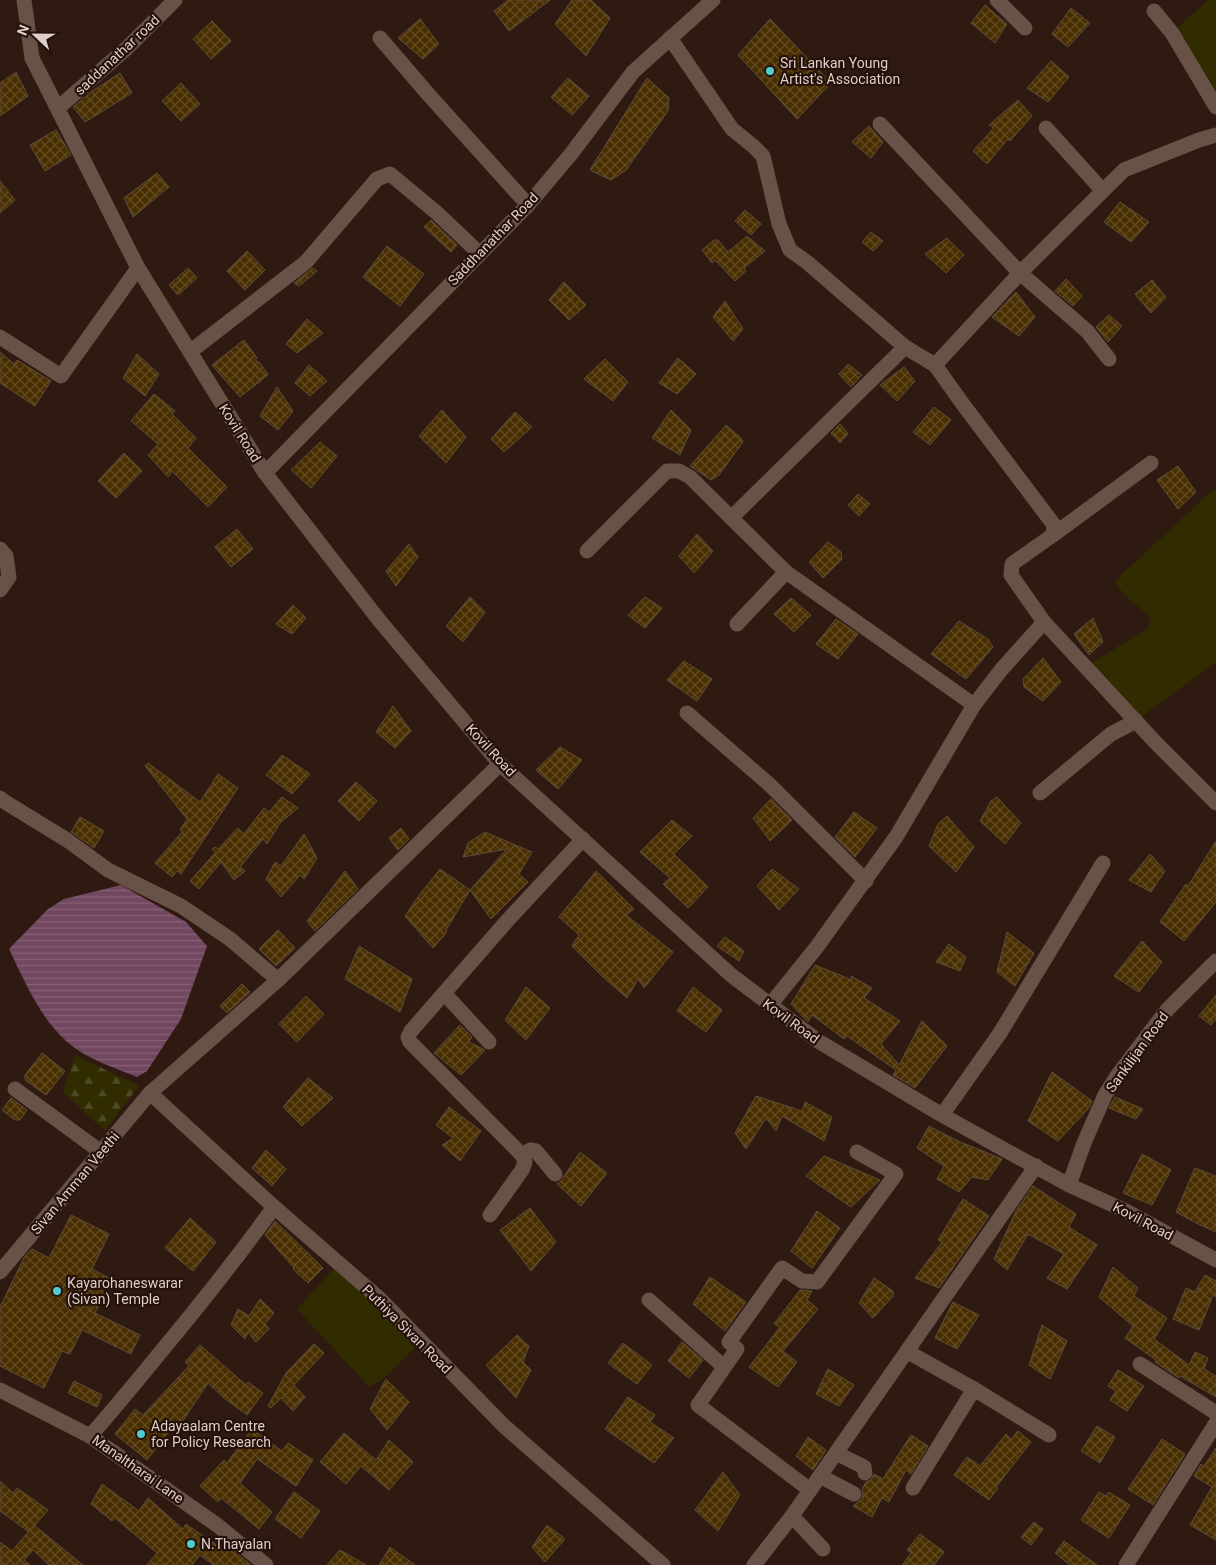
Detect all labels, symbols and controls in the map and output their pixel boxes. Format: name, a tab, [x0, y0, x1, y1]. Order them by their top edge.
north arrow	[10, 10, 60, 60]
street label: saddanathar road	[71, 12, 163, 98]
text: N	[14, 23, 32, 38]
place label: Sri Lankan Young Artist's Association	[780, 55, 900, 87]
marker: Sri Lankan Young Artist's Association	[764, 65, 776, 77]
street label: Saddhanathar Road	[445, 189, 541, 289]
street label: Kovil Road	[216, 401, 264, 465]
street label: Kovil Road	[463, 721, 519, 779]
street label: Kovil Road	[760, 995, 822, 1047]
street label: Sankilijan Road	[1103, 1009, 1171, 1095]
street label: Sivan Amman Veethi	[27, 1128, 123, 1238]
street label: Kovil Road	[1110, 1199, 1176, 1243]
place label: Kayarohaneswarar (Sivan) Temple	[67, 1275, 183, 1308]
street label: Puthiya Sivan Road	[359, 1281, 455, 1377]
marker: Kayarohaneswarar (Sivan) Temple	[51, 1285, 63, 1297]
place label: Adayaalam Centre for Policy Research	[151, 1418, 271, 1450]
marker: Adayaalam Centre for Policy Research	[135, 1428, 147, 1440]
street label: Manaltharai Lane	[89, 1432, 187, 1506]
place label: N.Thayalan	[201, 1536, 271, 1552]
marker: N.Thayalan	[185, 1538, 197, 1550]

